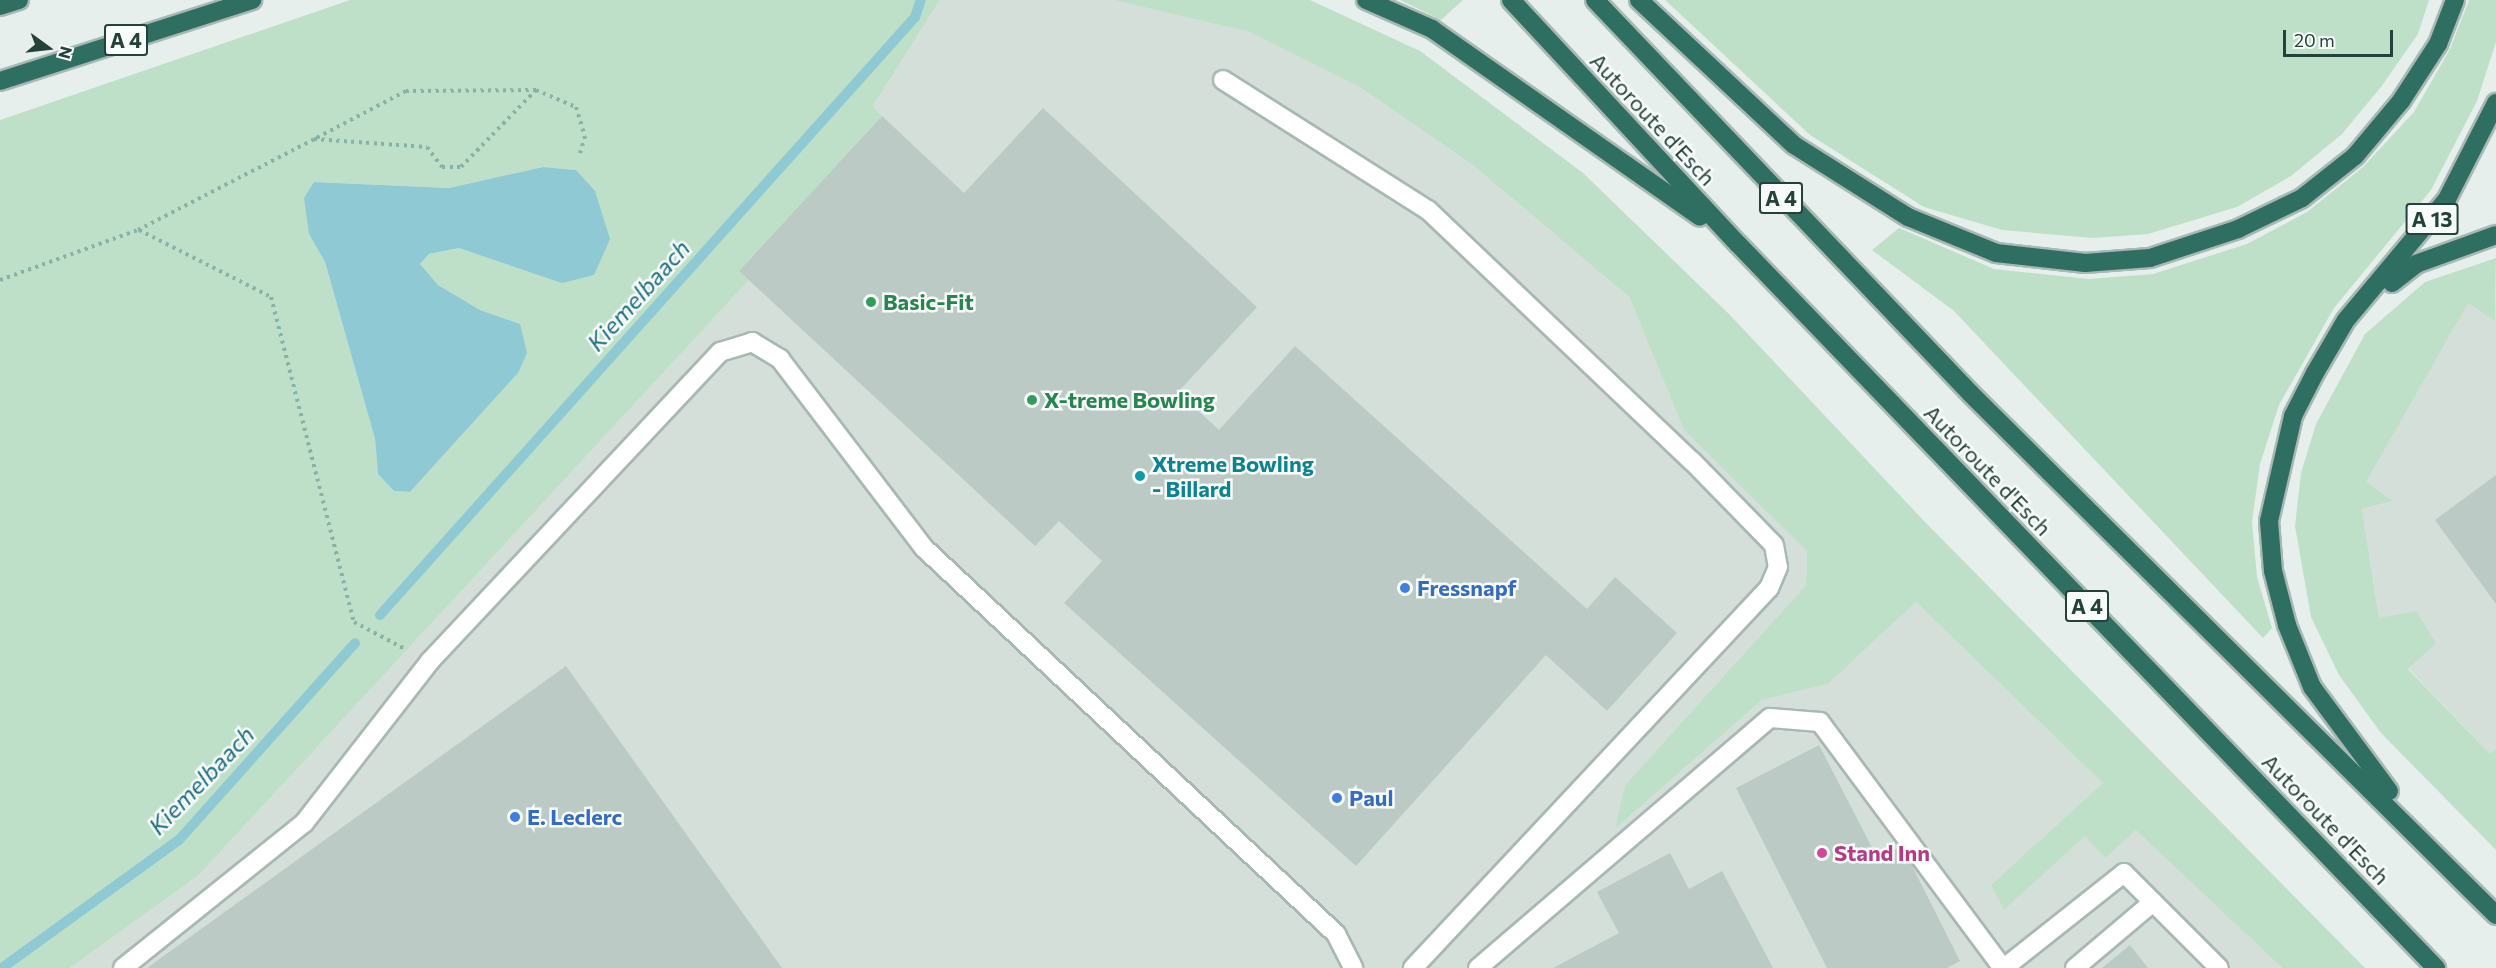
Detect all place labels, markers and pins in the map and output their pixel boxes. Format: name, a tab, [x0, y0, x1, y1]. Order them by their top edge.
place label: Basic-Fit	[883, 289, 974, 315]
marker: Basic-Fit	[864, 295, 878, 309]
place label: X-treme Bowling	[1044, 387, 1215, 413]
marker: X-treme Bowling	[1025, 393, 1039, 407]
place label: Xtreme Bowling - Billard	[1152, 450, 1314, 502]
marker: Xtreme Bowling - Billard	[1133, 469, 1147, 483]
place label: Fressnapf	[1417, 575, 1517, 601]
marker: Fressnapf	[1398, 581, 1412, 595]
place label: Paul	[1349, 785, 1393, 811]
marker: Paul	[1330, 791, 1344, 805]
place label: E. Leclerc	[527, 804, 622, 830]
marker: E. Leclerc	[508, 810, 522, 824]
place label: Stand Inn	[1834, 840, 1930, 866]
marker: Stand Inn	[1815, 846, 1829, 860]

